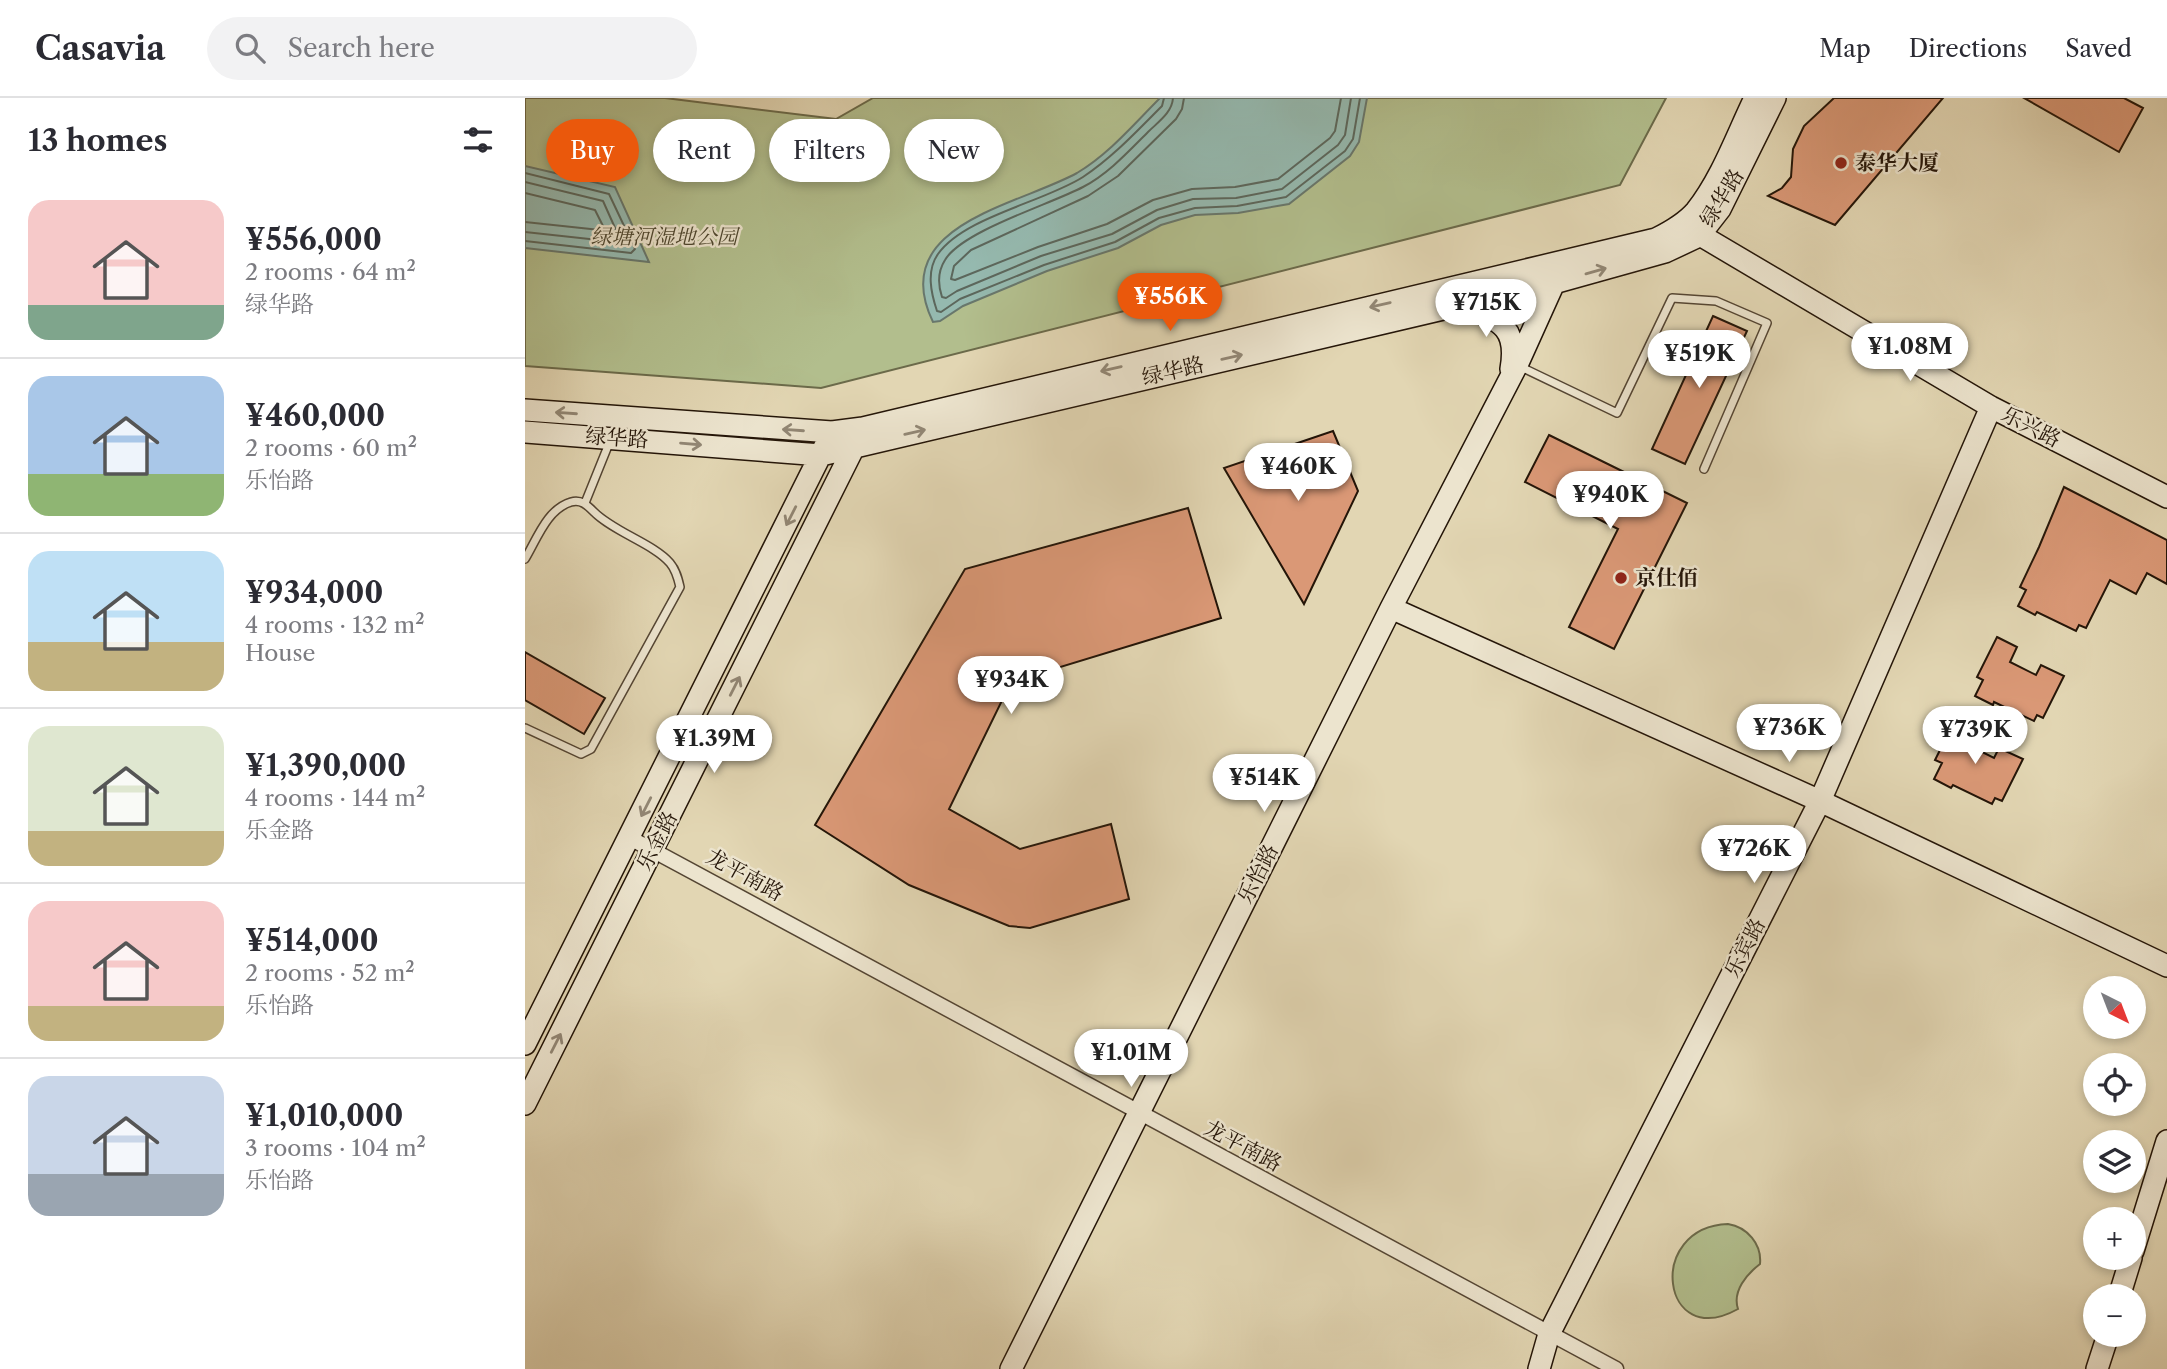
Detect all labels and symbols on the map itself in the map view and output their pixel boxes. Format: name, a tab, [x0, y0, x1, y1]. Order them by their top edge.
place label: 泰华大厦	[1855, 150, 1939, 175]
marker: 泰华大厦	[1833, 155, 1849, 171]
street label: 绿华路	[1695, 164, 1749, 231]
park label: 绿塘河湿地公园	[591, 224, 740, 249]
one-way arrow	[1584, 264, 1607, 277]
pin: ¥556K	[1121, 274, 1219, 333]
pin: ¥715K	[1437, 280, 1535, 339]
one-way arrow	[1369, 299, 1392, 312]
pin: ¥1.08M	[1853, 324, 1967, 383]
pin: ¥519K	[1650, 330, 1748, 390]
one-way arrow	[1220, 350, 1243, 363]
street label: 绿华路	[1139, 351, 1206, 390]
one-way arrow	[1100, 363, 1123, 376]
street label: 乐兴路	[1997, 401, 2065, 452]
one-way arrow	[555, 407, 578, 420]
street label: 绿华路	[585, 423, 649, 452]
one-way arrow	[782, 423, 805, 436]
one-way arrow	[903, 425, 926, 438]
one-way arrow	[679, 438, 702, 451]
pin: ¥460K	[1249, 444, 1347, 503]
pin: ¥940K	[1561, 472, 1659, 531]
one-way arrow	[783, 505, 797, 526]
place label: 京仕佰	[1635, 565, 1698, 590]
marker: 京仕佰	[1613, 570, 1629, 586]
pin: ¥934K	[962, 656, 1060, 716]
one-way arrow	[728, 676, 742, 697]
pin: ¥736K	[1740, 704, 1838, 764]
pin: ¥739K	[1926, 706, 2024, 766]
pin: ¥1.39M	[657, 716, 771, 775]
pin: ¥514K	[1215, 754, 1313, 814]
one-way arrow	[638, 796, 652, 817]
street label: 乐金路	[631, 807, 682, 875]
pin: ¥726K	[1705, 826, 1803, 885]
street label: 乐怡路	[1232, 840, 1283, 908]
street label: 龙平南路	[702, 843, 788, 906]
street label: 乐宾路	[1719, 914, 1770, 982]
north arrow	[2083, 976, 2145, 1040]
pin: ¥1.01M	[1074, 1030, 1188, 1089]
one-way arrow	[549, 1033, 563, 1054]
street label: 龙平南路	[1200, 1115, 1286, 1176]

